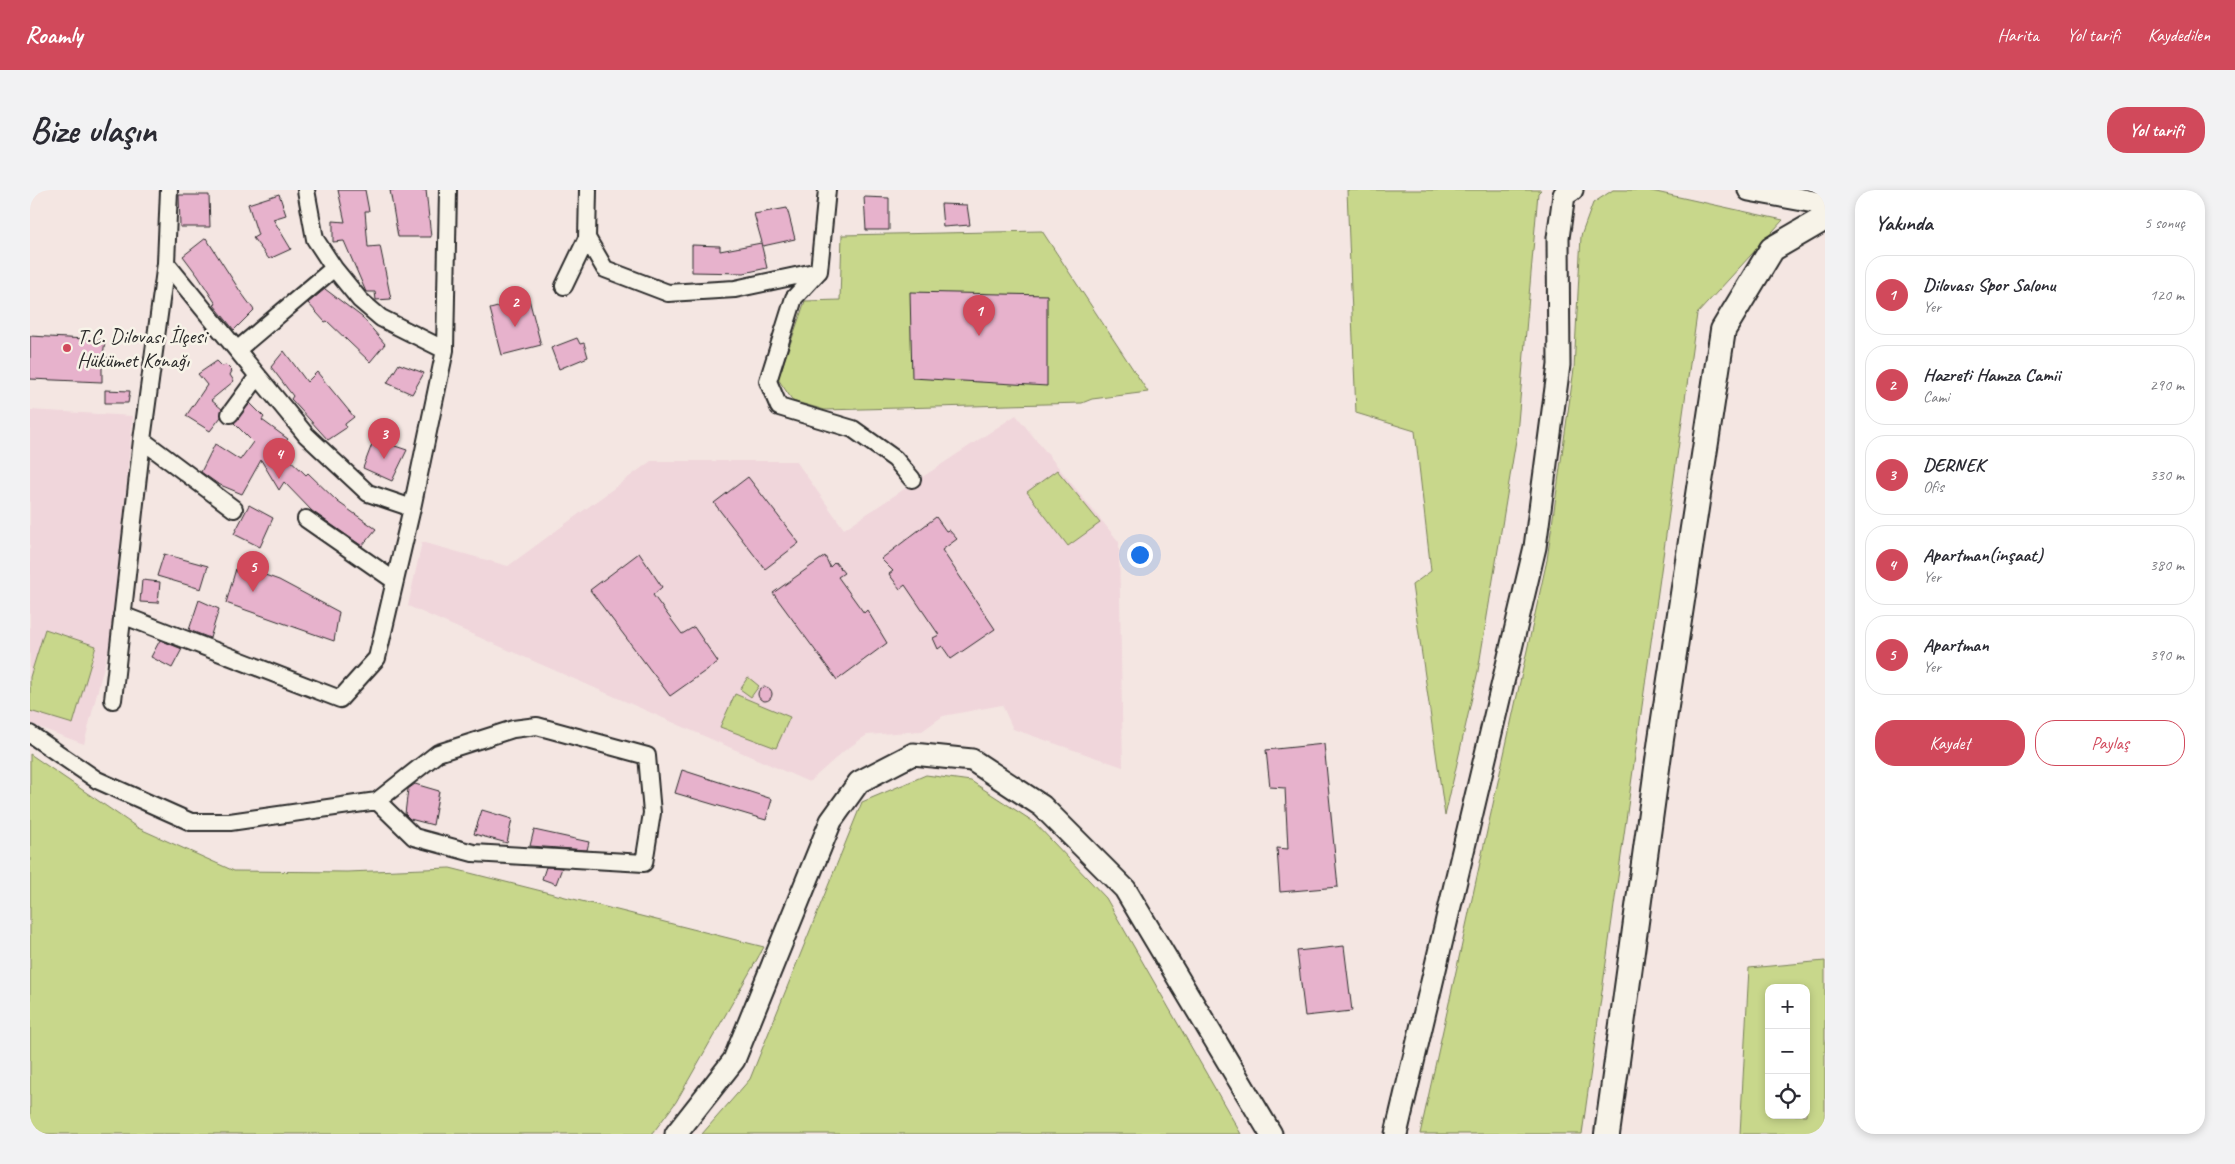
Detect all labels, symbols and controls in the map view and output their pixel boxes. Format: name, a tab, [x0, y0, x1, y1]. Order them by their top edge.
text: Roamly	[25, 20, 82, 50]
text: Harita	[1998, 24, 2039, 46]
text: Yol tarifi	[2067, 24, 2120, 46]
text: Kaydedilen	[2148, 24, 2210, 46]
button: Yol tarifi	[2107, 107, 2205, 153]
text: Bize ulaşın	[30, 108, 156, 153]
text: Yakında	[1875, 210, 1933, 236]
text: 5 sonuç	[2144, 213, 2185, 233]
text: Dilovası Spor Salonu	[1923, 273, 2055, 297]
text: 1	[1888, 285, 1896, 305]
text: 120 m	[2150, 285, 2184, 305]
pin: 2	[499, 286, 531, 327]
pin: 1	[963, 295, 995, 336]
text: Yer	[1923, 297, 1941, 317]
place label: T.C. Dilovası İlçesi Hükümet Konağı	[77, 323, 209, 373]
marker: T.C. Dilovası İlçesi Hükümet Konağı	[61, 342, 73, 354]
text: Hazreti Hamza Camii	[1923, 363, 2060, 387]
text: 2	[1888, 375, 1896, 395]
text: 290 m	[2150, 375, 2184, 395]
text: Cami	[1923, 387, 1950, 407]
pin: 3	[368, 418, 400, 459]
pin: 4	[263, 438, 295, 479]
text: DERNEK	[1923, 453, 1985, 477]
text: 3	[1888, 465, 1896, 485]
text: 330 m	[2150, 465, 2184, 485]
text: Ofis	[1923, 477, 1944, 497]
your location	[1127, 542, 1153, 568]
text: Apartman(inşaat)	[1923, 543, 2043, 567]
pin: 5	[237, 551, 269, 592]
text: 4	[1888, 555, 1896, 575]
text: 380 m	[2150, 555, 2184, 575]
text: Yer	[1923, 567, 1941, 587]
text: Apartman	[1923, 633, 1989, 657]
text: 5	[1889, 645, 1895, 665]
text: 390 m	[2150, 645, 2184, 665]
text: Yer	[1923, 657, 1941, 677]
button: Kaydet	[1875, 720, 2025, 766]
button: Paylaş	[2035, 720, 2185, 766]
map controls	[1765, 984, 1810, 1119]
button: +	[1765, 984, 1810, 1029]
button: −	[1765, 1029, 1810, 1074]
button: locate	[1765, 1074, 1810, 1119]

